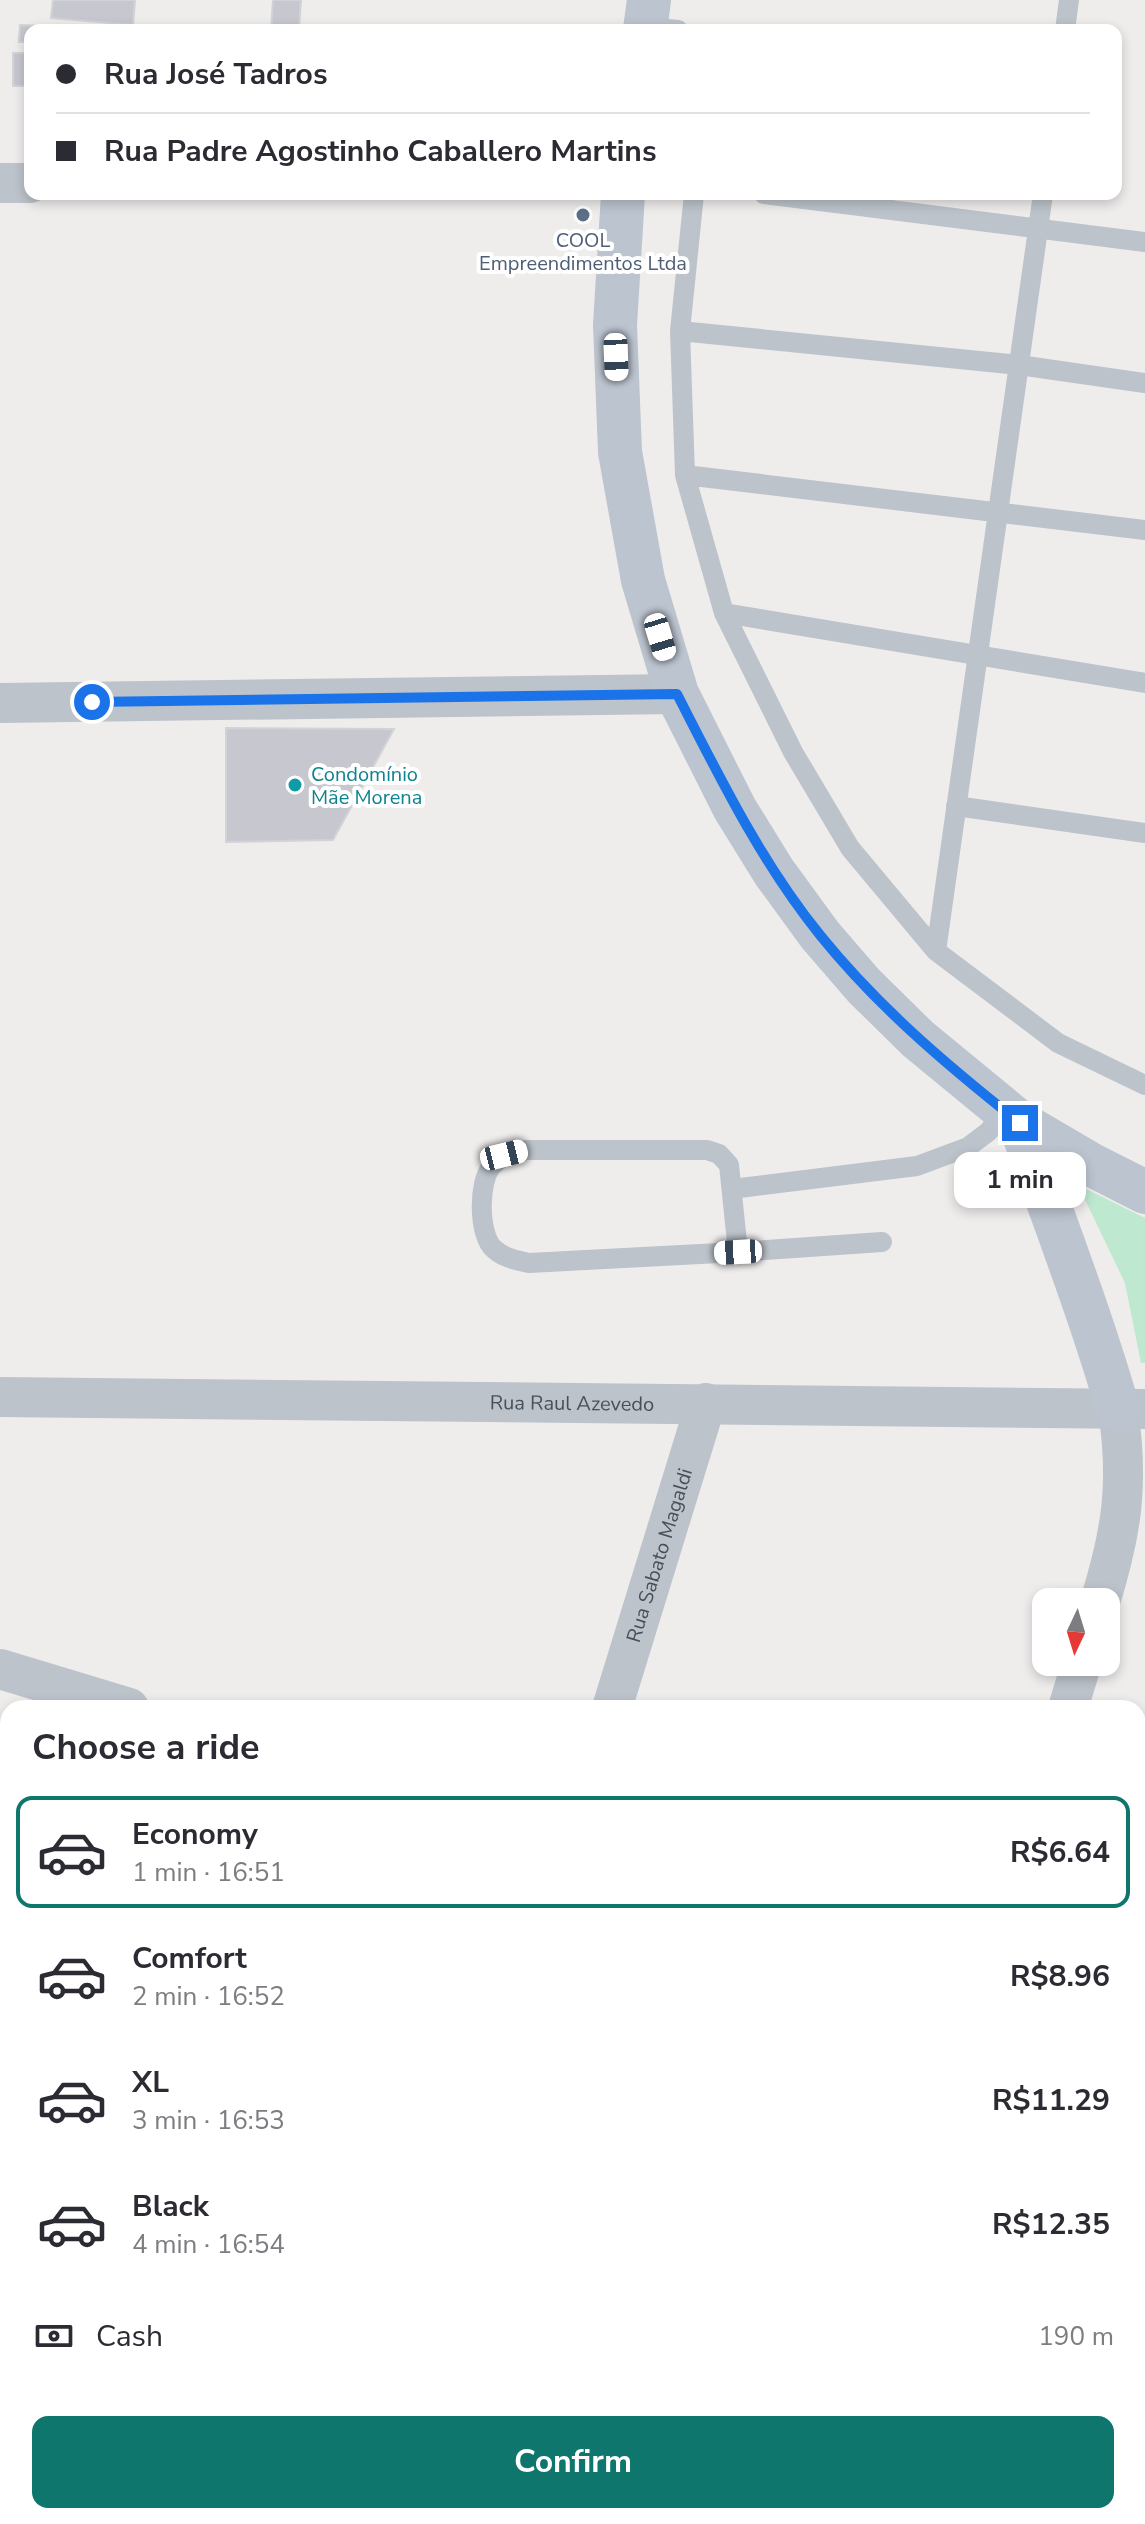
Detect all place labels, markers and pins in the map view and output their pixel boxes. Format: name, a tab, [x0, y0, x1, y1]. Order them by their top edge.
marker: COOL Empreendimentos Ltda	[574, 206, 592, 224]
place label: COOL Empreendimentos Ltda	[479, 227, 687, 277]
place label: Condomínio Mãe Morena	[311, 761, 422, 811]
marker: Condomínio Mãe Morena	[286, 776, 304, 794]

